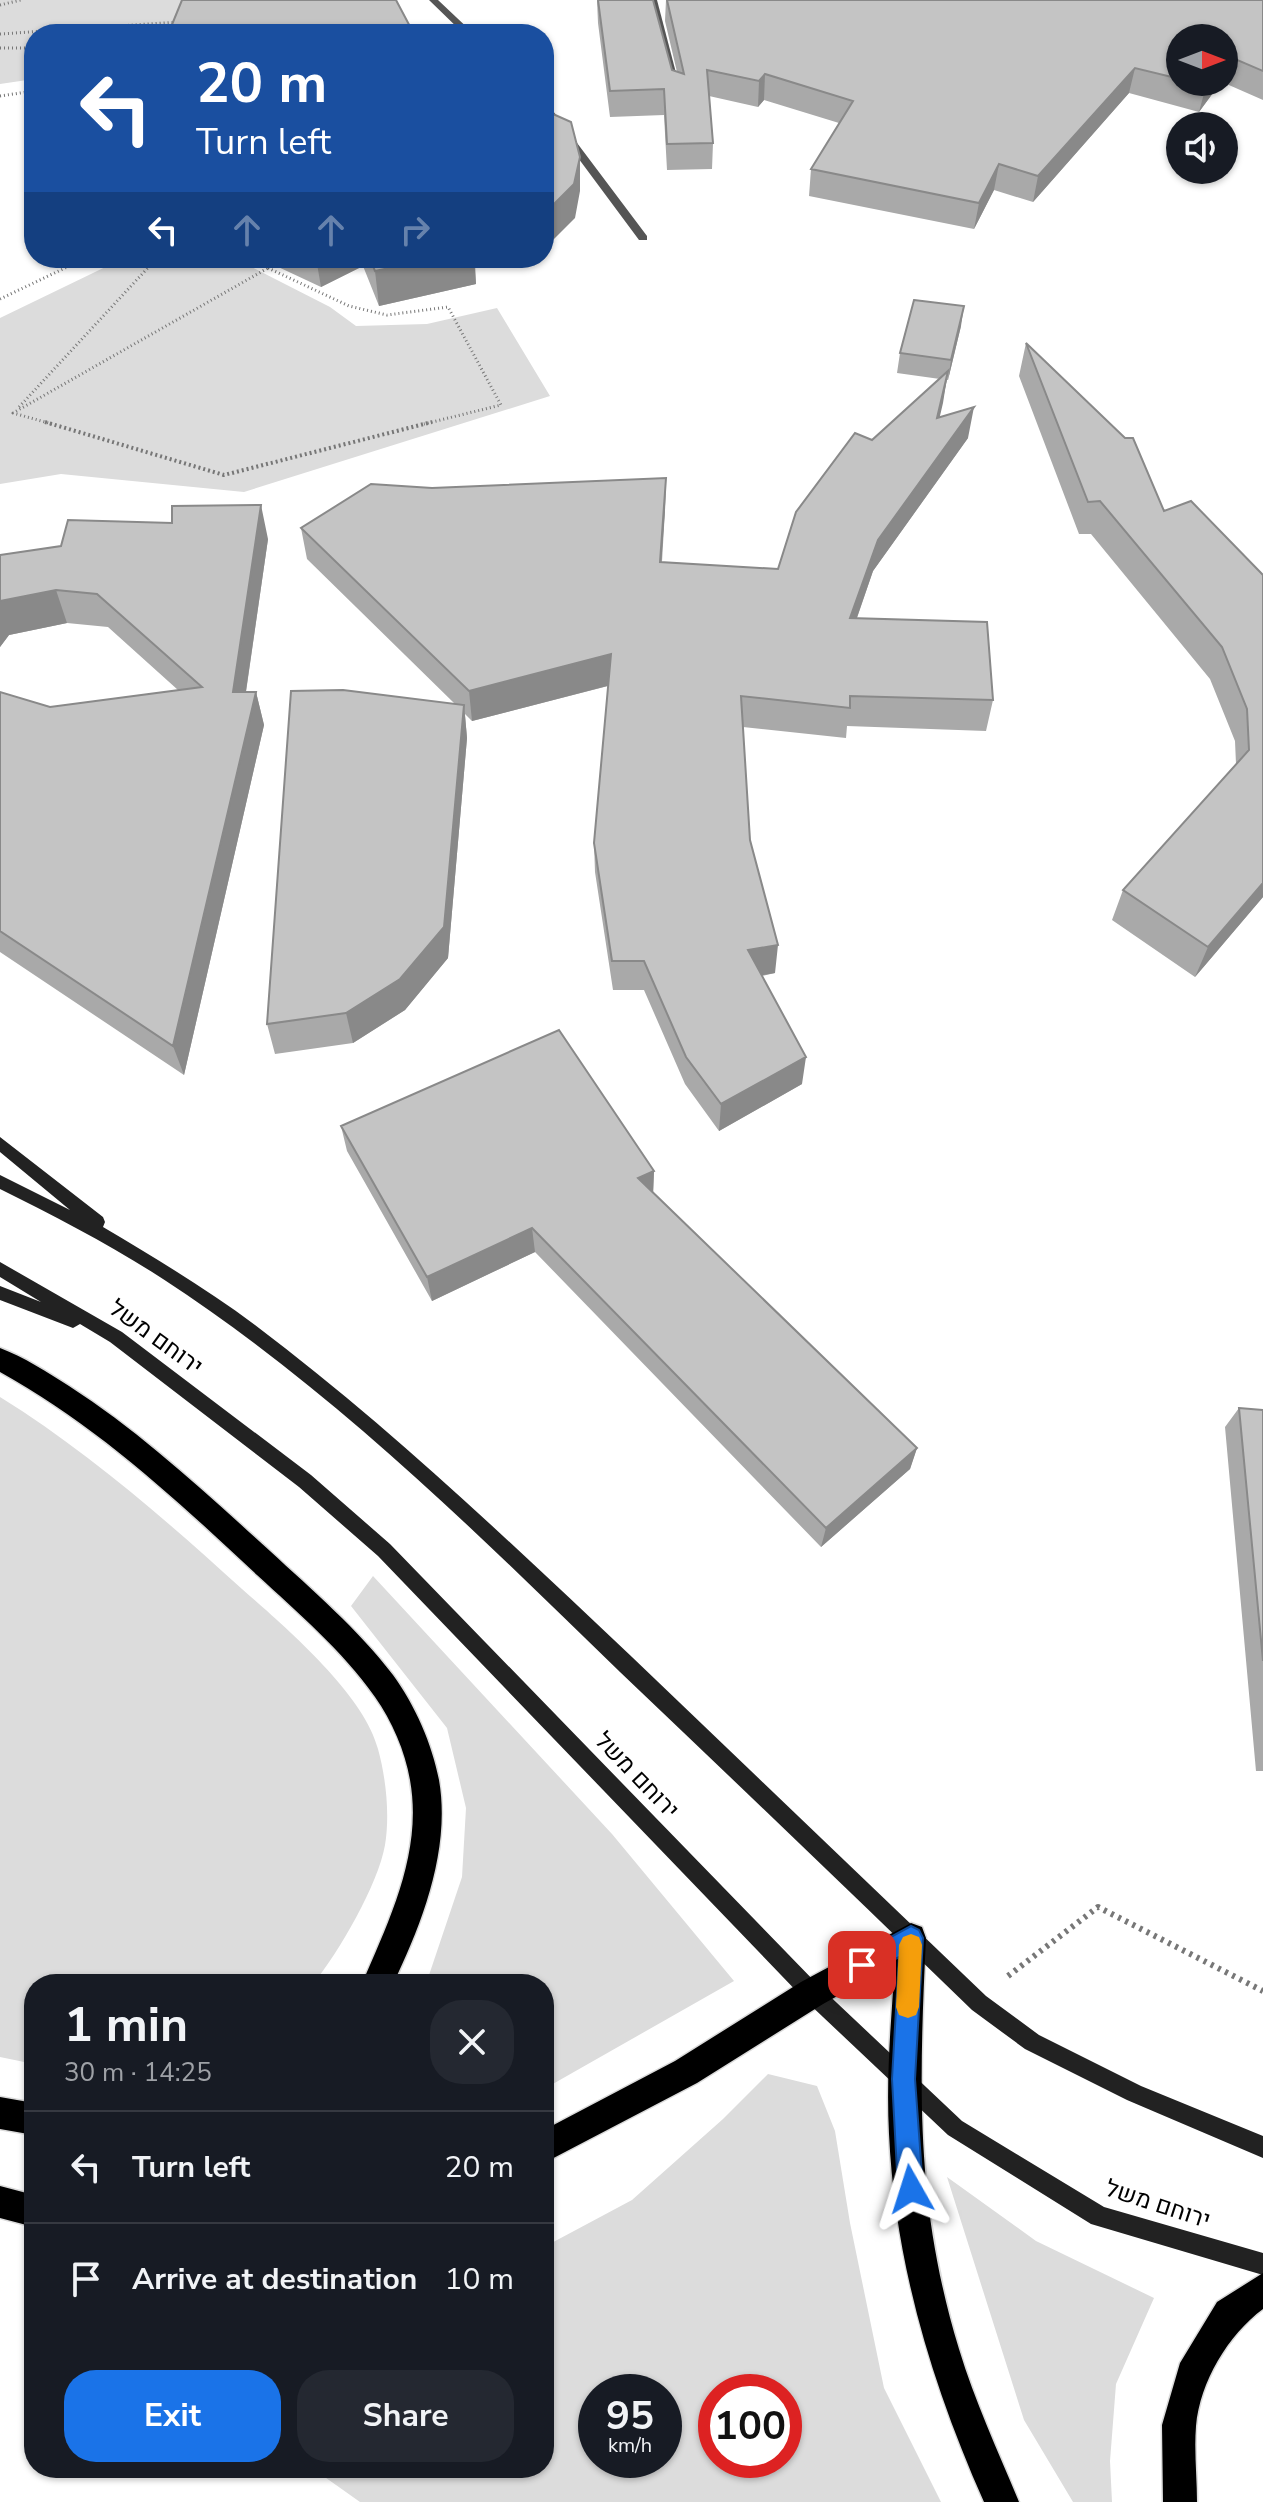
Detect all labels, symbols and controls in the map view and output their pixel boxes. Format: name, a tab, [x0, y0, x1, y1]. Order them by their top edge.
north arrow	[1166, 24, 1238, 96]
map controls	[1166, 24, 1238, 184]
text: 20 m	[196, 45, 327, 122]
icon: left	[64, 56, 168, 160]
button: sound	[1166, 112, 1238, 184]
text: Turn left	[196, 118, 331, 167]
icon: left	[141, 208, 185, 252]
icon: ahead	[225, 208, 269, 252]
icon: ahead	[309, 208, 353, 252]
icon: right	[393, 208, 437, 252]
street label: ירוחם משל	[103, 1292, 209, 1382]
street label: ירוחם משל	[588, 1725, 686, 1825]
pin	[828, 1931, 896, 1999]
icon: arrive	[840, 1943, 884, 1987]
text: 1 min	[64, 1992, 188, 2058]
button: close	[430, 2000, 514, 2084]
text: 30 m · 14:25	[64, 2055, 212, 2090]
icon: left	[64, 2145, 108, 2189]
text: Turn left	[132, 2147, 250, 2188]
text: 20 m	[445, 2147, 514, 2188]
position arrow	[869, 2147, 953, 2231]
street label: ירוחם משל	[1101, 2172, 1215, 2236]
icon: arrive	[64, 2257, 108, 2301]
text: Arrive at destination	[132, 2259, 417, 2300]
text: 10 m	[445, 2259, 514, 2300]
button: Exit	[64, 2370, 281, 2462]
button: Share	[297, 2370, 514, 2462]
speed limit sign: 100	[698, 2374, 802, 2478]
text: 95	[606, 2389, 654, 2443]
text: km/h	[608, 2432, 652, 2459]

